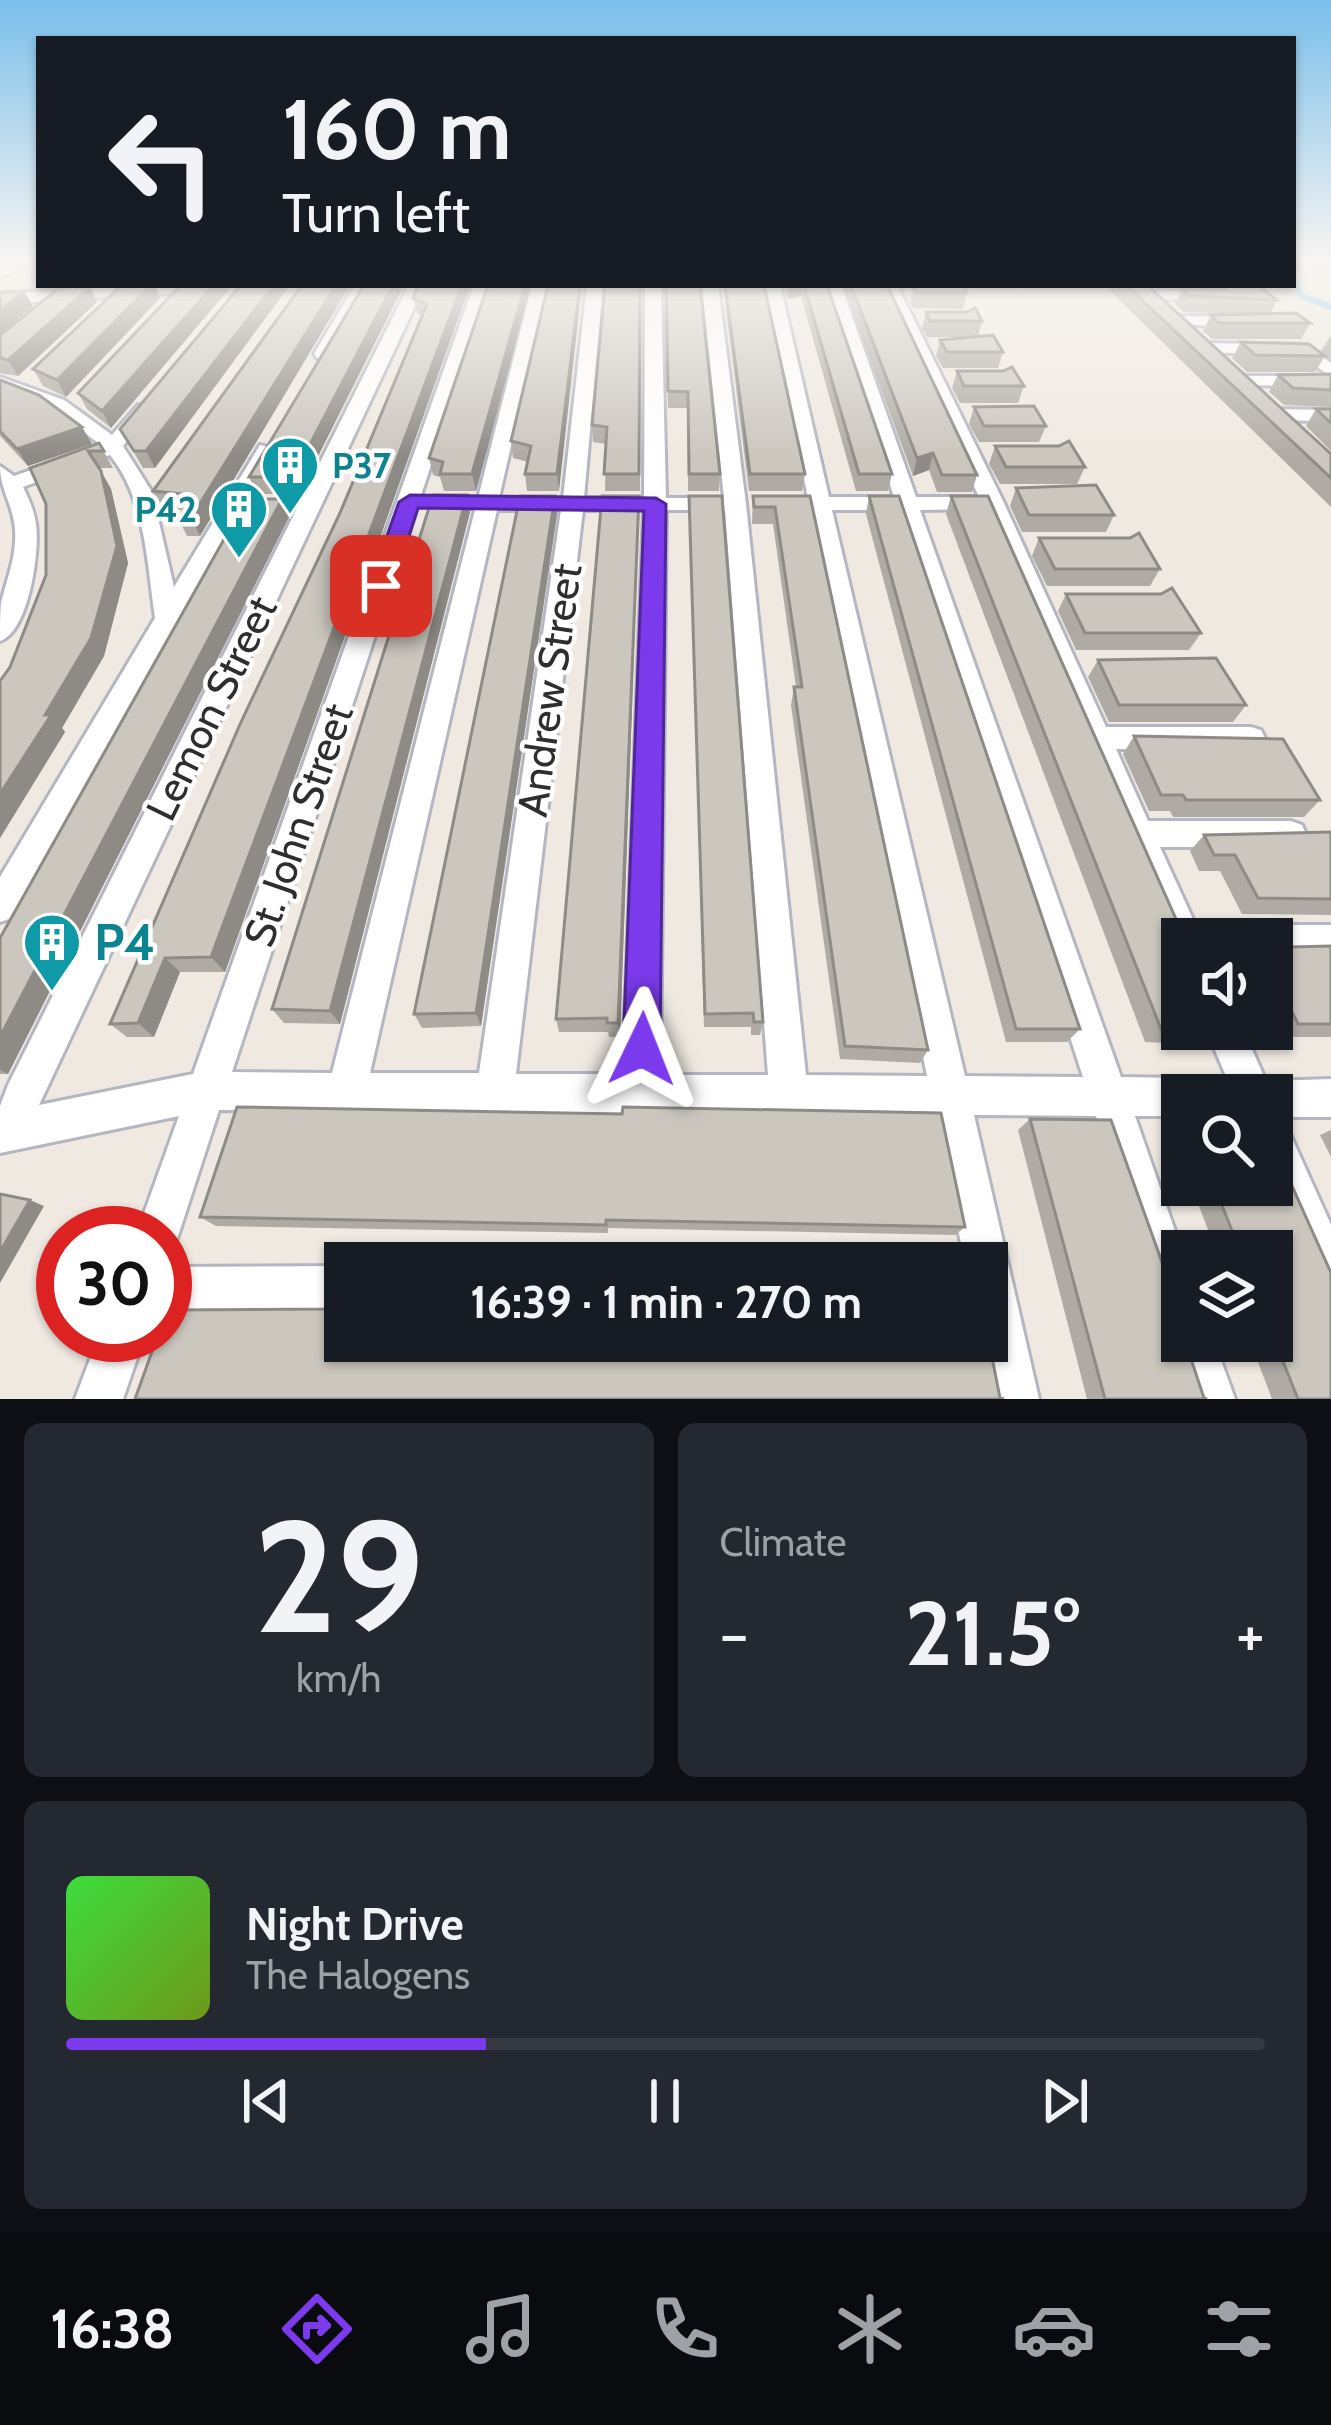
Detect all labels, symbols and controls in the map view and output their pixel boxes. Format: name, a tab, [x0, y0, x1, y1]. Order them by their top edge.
text: 160 m	[282, 78, 511, 180]
icon: left	[84, 84, 240, 240]
text: Turn left	[282, 180, 470, 246]
building icon: P37	[259, 434, 321, 516]
place label: P37	[332, 443, 392, 487]
building icon: P42	[208, 478, 270, 560]
place label: P42	[135, 487, 197, 531]
pin	[330, 535, 432, 637]
icon: arrive	[348, 553, 414, 619]
street label: Andrew Street	[506, 560, 592, 820]
street label: Lemon Street	[134, 587, 288, 829]
street label: St. John Street	[232, 697, 364, 953]
building icon: P4	[21, 911, 83, 993]
place label: P4	[94, 911, 155, 973]
map controls	[1161, 918, 1293, 1362]
button: sound	[1161, 918, 1293, 1050]
position arrow	[579, 986, 705, 1112]
button: search	[1161, 1074, 1293, 1206]
speed limit sign: 30	[36, 1206, 192, 1362]
button: layers	[1161, 1230, 1293, 1362]
text: 16:39 · 1 min · 270 m	[470, 1275, 862, 1329]
text: 29	[254, 1481, 424, 1671]
text: Climate	[720, 1518, 846, 1566]
text: 21.5°	[905, 1578, 1080, 1688]
text: −	[720, 1593, 749, 1674]
text: +	[1236, 1593, 1265, 1674]
text: km/h	[296, 1654, 381, 1702]
text: Night Drive	[246, 1897, 464, 1951]
text: The Halogens	[246, 1951, 470, 1999]
icon: previous	[233, 2068, 299, 2134]
icon: pause	[632, 2068, 698, 2134]
icon: next	[1032, 2068, 1098, 2134]
icon: directions	[275, 2287, 359, 2371]
icon: music	[459, 2287, 543, 2371]
icon: phone	[643, 2287, 727, 2371]
icon: climate	[828, 2287, 912, 2371]
icon: car	[1012, 2287, 1096, 2371]
icon: filters	[1197, 2287, 1281, 2371]
text: 16:38	[50, 2296, 174, 2362]

